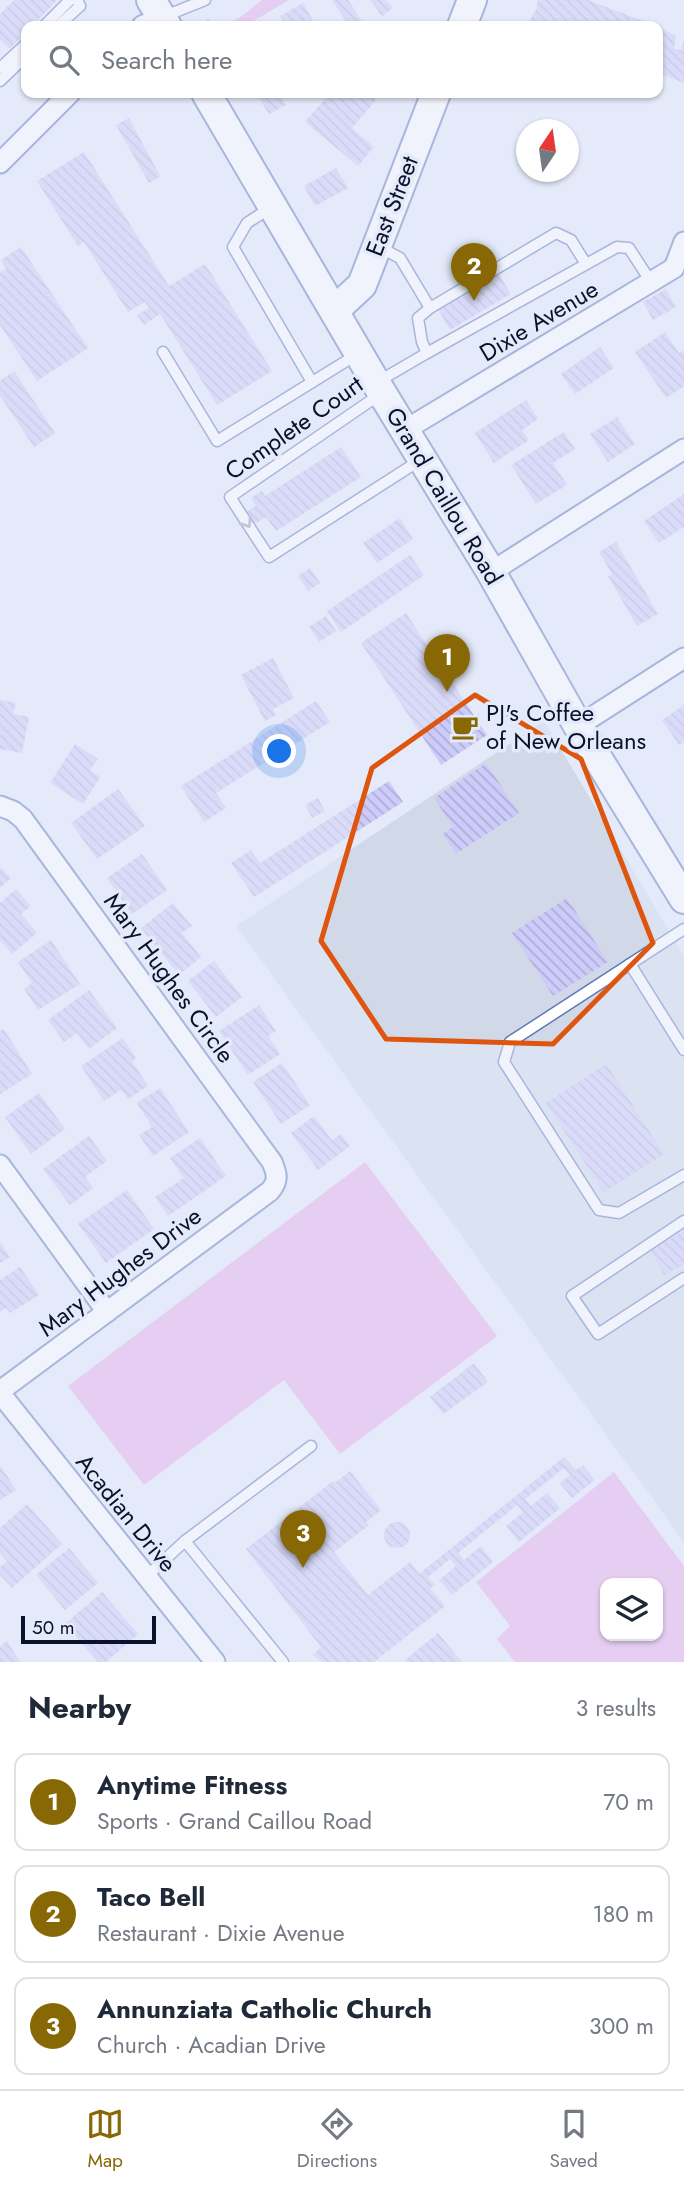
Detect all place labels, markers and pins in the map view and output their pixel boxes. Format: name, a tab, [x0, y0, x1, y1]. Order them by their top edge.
pin: 2	[451, 243, 497, 301]
pin: 1	[424, 634, 470, 692]
place label: PJ's Coffee of New Orleans	[486, 695, 646, 758]
cafe icon: PJ's Coffee of New Orleans	[450, 712, 480, 742]
pin: 3	[280, 1510, 326, 1568]

